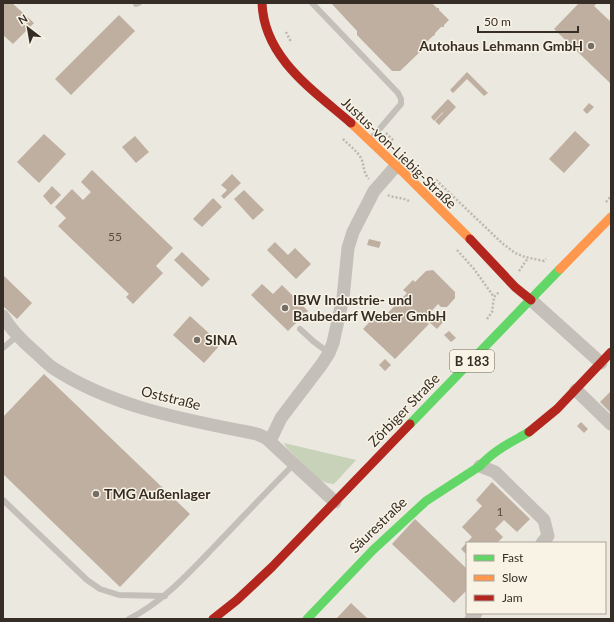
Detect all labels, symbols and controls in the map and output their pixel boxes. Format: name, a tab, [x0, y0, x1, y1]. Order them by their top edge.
north arrow	[8, 8, 48, 48]
scale bar	[478, 8, 578, 34]
text: N	[16, 11, 30, 27]
text: 50 m	[484, 14, 511, 29]
place label: Autohaus Lehmann GmbH	[418, 37, 583, 54]
marker: Autohaus Lehmann GmbH	[586, 41, 596, 51]
street label: Justus-von-Liebig-Straße	[338, 93, 460, 212]
house number: 55	[108, 229, 122, 244]
place label: IBW Industrie- und Baubedarf Weber GmbH	[293, 291, 446, 324]
marker: IBW Industrie- und Baubedarf Weber GmbH	[280, 303, 290, 313]
place label: SINA	[205, 331, 238, 348]
marker: SINA	[192, 335, 202, 345]
road number: B 183	[450, 350, 494, 372]
street label: Zörbiger Straße	[365, 370, 443, 450]
street label: Oststraße	[140, 382, 203, 413]
place label: TMG Außenlager	[104, 485, 211, 502]
marker: TMG Außenlager	[91, 489, 101, 499]
street label: Säurestraße	[345, 493, 410, 556]
house number: 1	[497, 504, 504, 519]
legend	[466, 542, 606, 614]
text: Fast	[502, 550, 524, 565]
text: Slow	[502, 570, 528, 585]
text: Jam	[502, 590, 523, 605]

